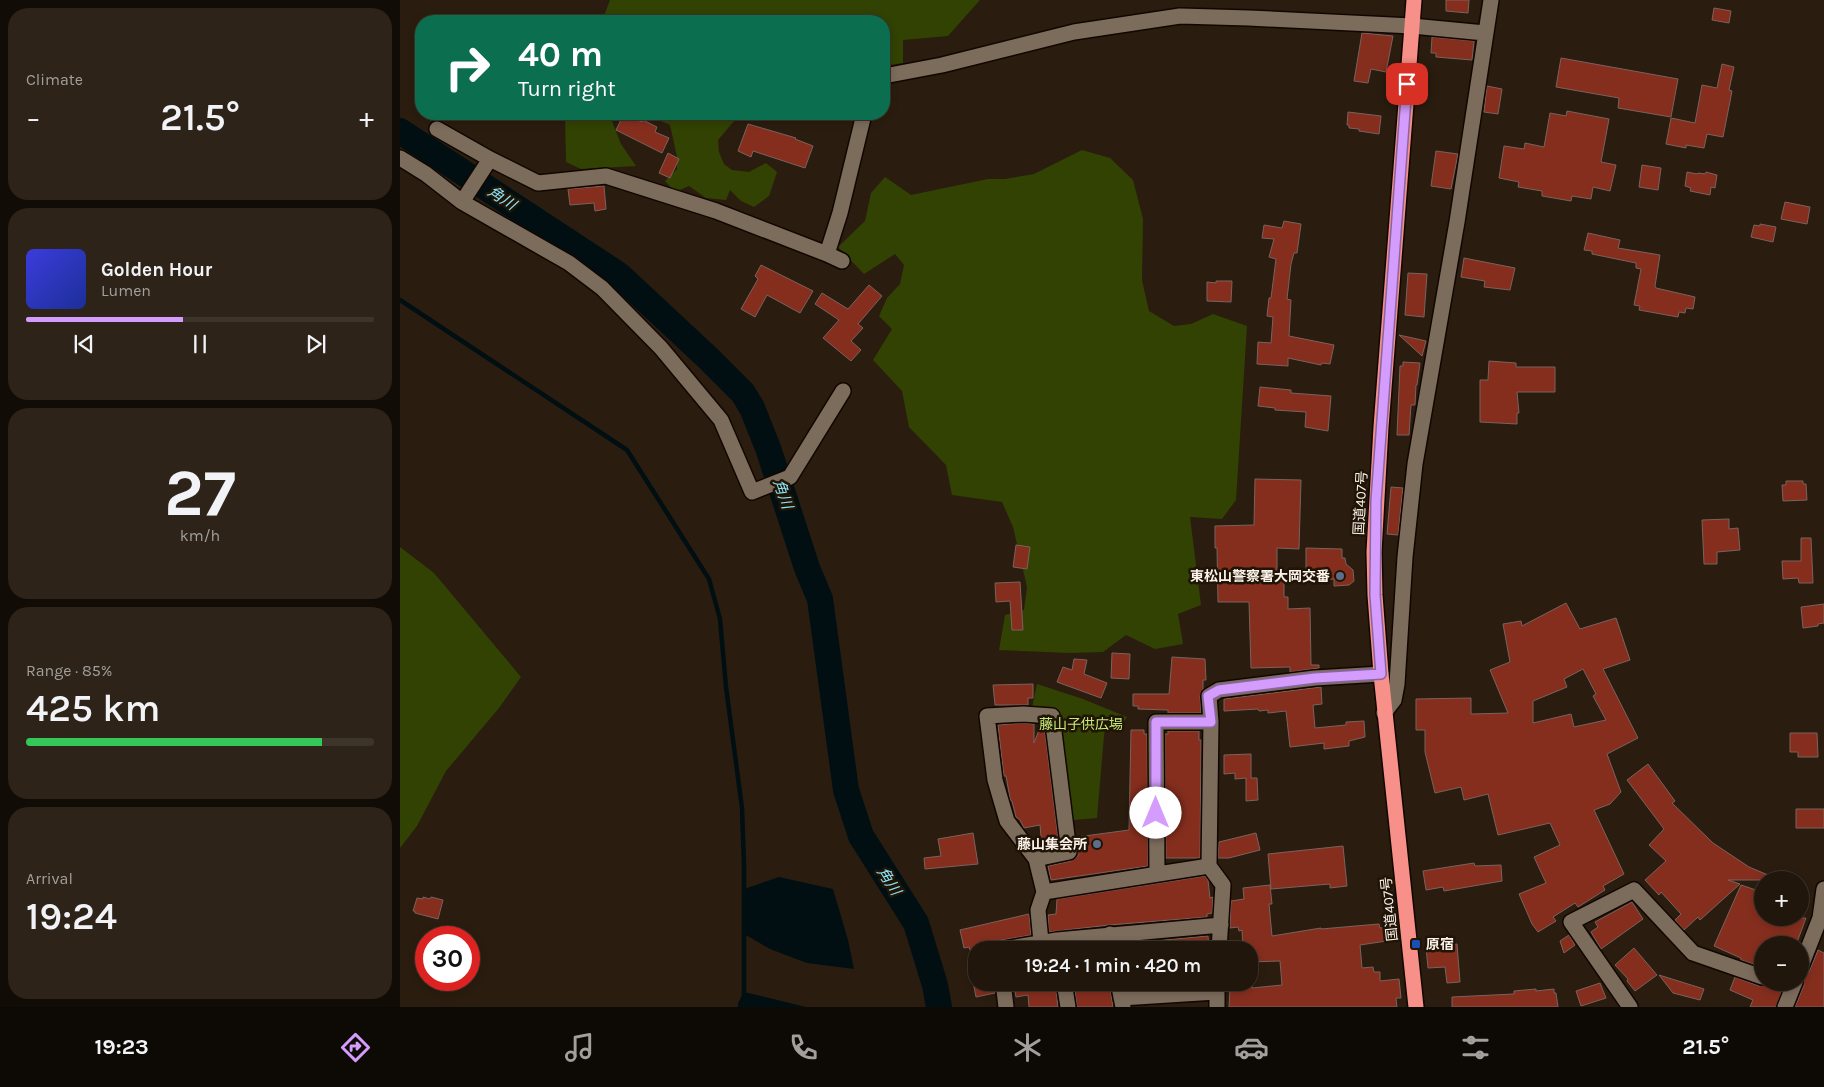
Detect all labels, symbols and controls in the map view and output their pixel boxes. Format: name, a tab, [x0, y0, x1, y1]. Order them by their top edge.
text: 40 m	[518, 34, 603, 75]
icon: right	[435, 35, 500, 100]
pin	[1386, 63, 1428, 105]
text: Climate	[26, 70, 83, 89]
icon: arrive	[1393, 70, 1421, 98]
text: Turn right	[518, 76, 616, 102]
text: 21.5°	[160, 95, 240, 140]
text: −	[26, 101, 41, 134]
text: +	[359, 101, 374, 134]
water label: 角川	[485, 182, 521, 215]
text: Golden Hour	[101, 259, 212, 281]
text: Lumen	[101, 281, 151, 300]
icon: previous	[70, 330, 98, 358]
icon: pause	[186, 330, 214, 358]
icon: next	[302, 330, 330, 358]
text: 27	[164, 455, 236, 531]
street label: 国道407号	[1350, 470, 1371, 536]
water label: 角川	[769, 477, 797, 513]
text: km/h	[180, 526, 220, 545]
place label: 東松山警察署大岡交番	[1190, 568, 1330, 585]
marker: 東松山警察署大岡交番	[1334, 570, 1346, 582]
text: Range · 85%	[26, 661, 112, 680]
text: 425 km	[26, 686, 160, 731]
park label: 藤山子供広場	[1039, 716, 1123, 733]
position arrow	[1129, 786, 1181, 838]
place label: 藤山集会所	[1017, 836, 1087, 853]
marker: 藤山集会所	[1091, 838, 1103, 850]
water label: 角川	[873, 864, 906, 900]
text: Arrival	[26, 869, 73, 888]
map controls	[1754, 871, 1809, 991]
button: +	[1754, 871, 1809, 926]
street label: 国道407号	[1378, 876, 1401, 942]
text: 19:24	[26, 894, 117, 939]
speed limit sign: 30	[415, 926, 480, 991]
place label: 原宿	[1426, 936, 1454, 953]
button: −	[1754, 936, 1809, 991]
marker: 原宿	[1410, 938, 1422, 950]
text: 19:24 · 1 min · 420 m	[1025, 955, 1201, 977]
icon: directions	[338, 1030, 373, 1065]
icon: music	[562, 1030, 597, 1065]
icon: phone	[786, 1030, 821, 1065]
icon: climate	[1010, 1030, 1045, 1065]
icon: car	[1234, 1030, 1269, 1065]
icon: filters	[1458, 1030, 1493, 1065]
text: 19:23	[95, 1034, 149, 1060]
text: 21.5°	[1682, 1034, 1729, 1060]

